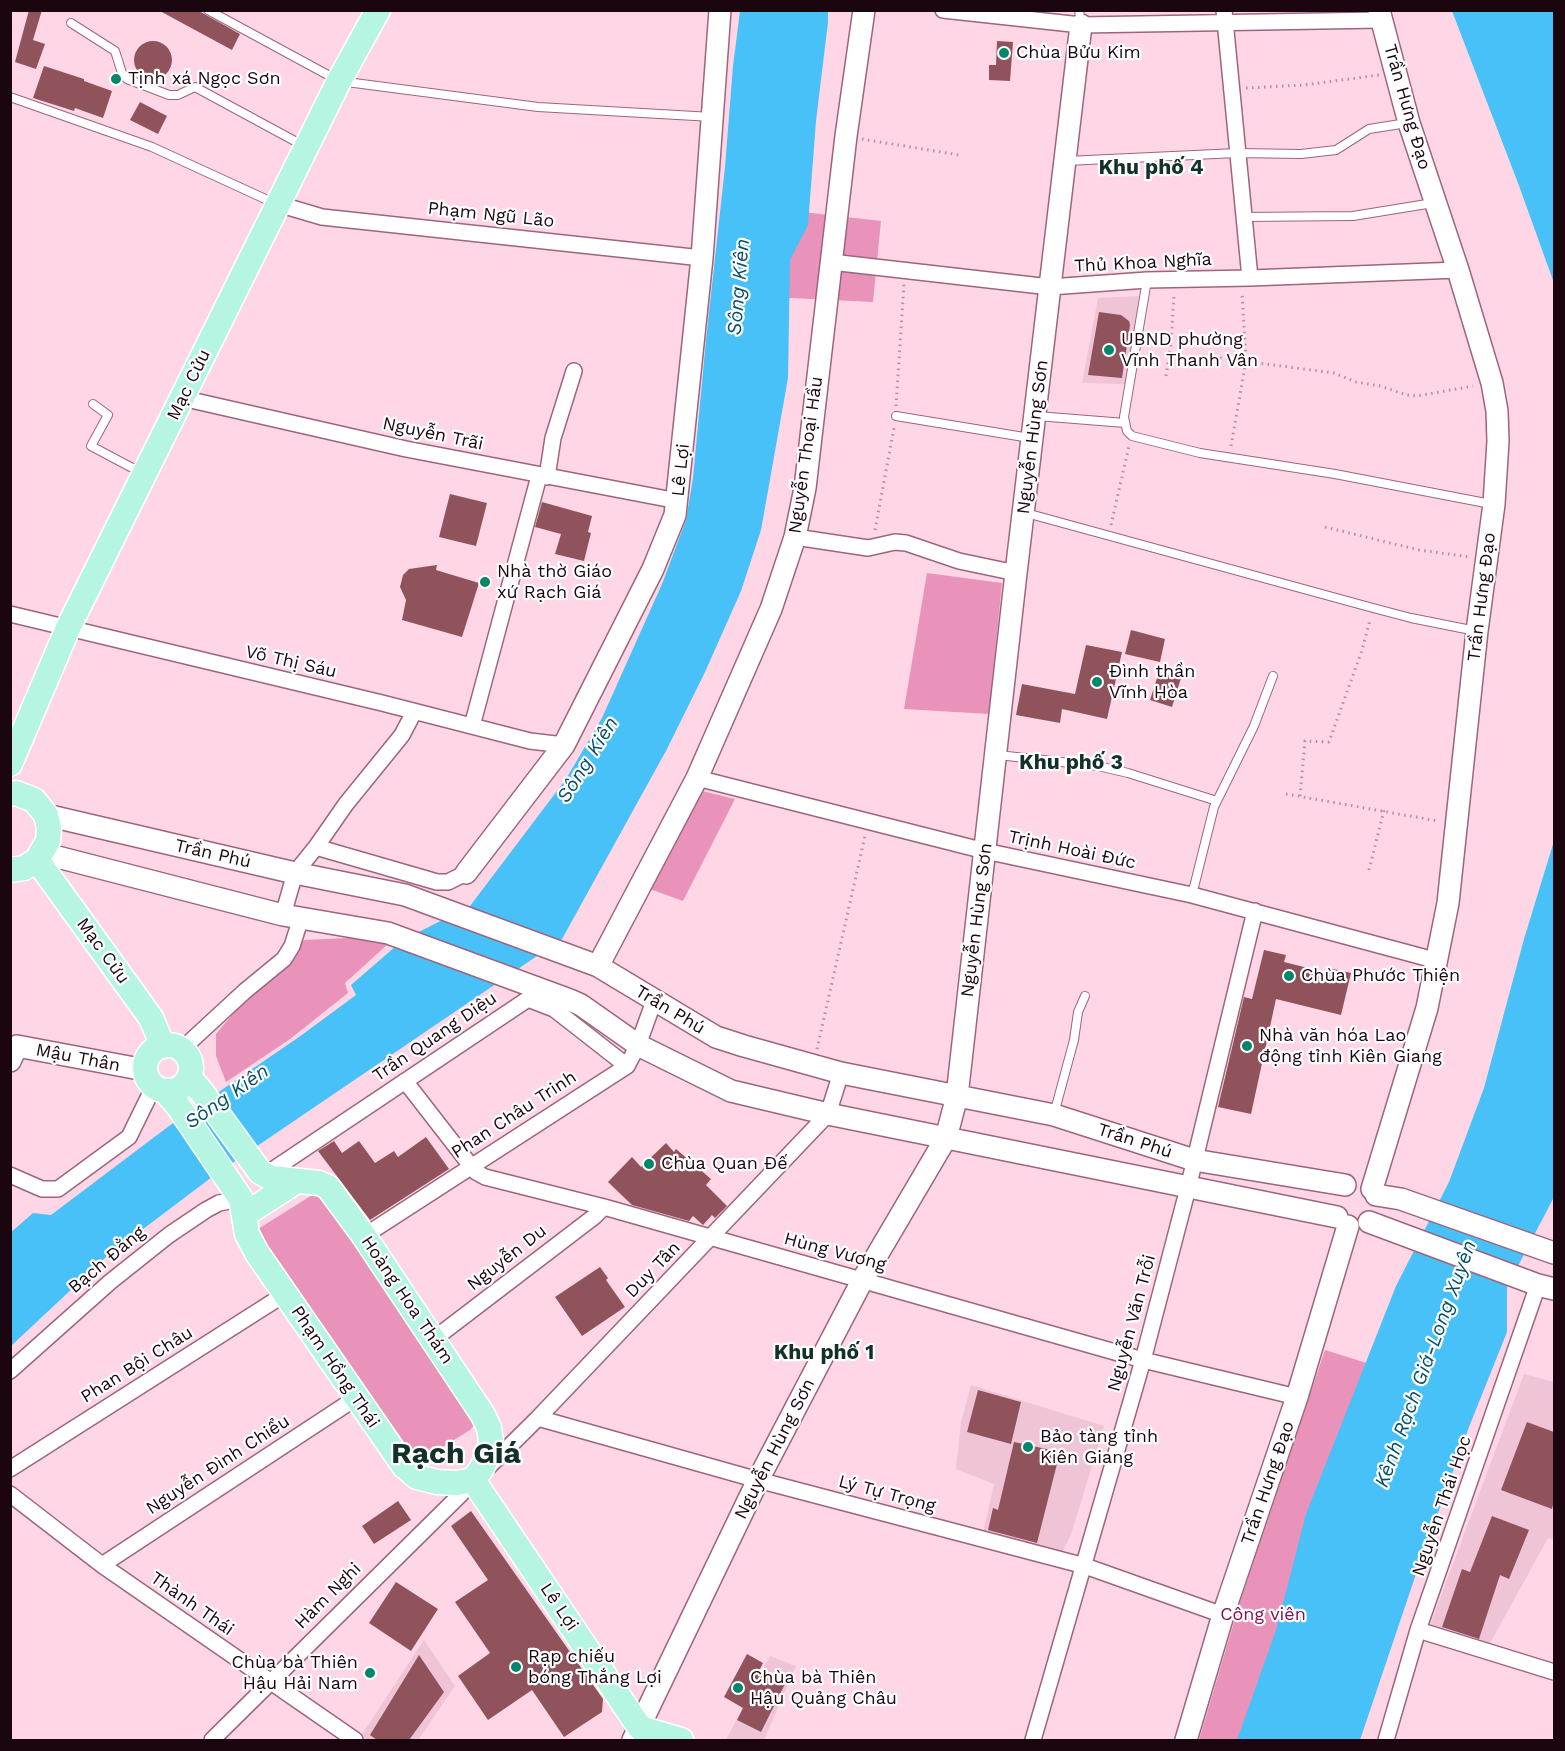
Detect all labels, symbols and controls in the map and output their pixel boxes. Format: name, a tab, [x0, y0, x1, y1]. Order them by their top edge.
place label: Chùa Bửu Kim	[1016, 42, 1141, 64]
street label: Trần Hưng Đạo	[1379, 42, 1435, 172]
marker: Chùa Bửu Kim	[997, 46, 1011, 60]
place label: Tịnh xá Ngọc Sơn	[128, 68, 281, 90]
marker: Tịnh xá Ngọc Sơn	[109, 72, 123, 86]
district label: Khu phố 4	[1099, 155, 1203, 181]
street label: Phạm Ngũ Lão	[427, 198, 555, 232]
water label: Sông Kiên	[723, 238, 755, 336]
street label: Thủ Khoa Nghĩa	[1074, 249, 1212, 277]
place label: UBND phường Vĩnh Thanh Vân	[1121, 329, 1258, 372]
marker: UBND phường Vĩnh Thanh Vân	[1102, 343, 1116, 357]
street label: Mạc Cửu	[163, 346, 215, 424]
street label: Nguyễn Hùng Sơn	[1013, 359, 1053, 515]
street label: Nguyễn Thoại Hầu	[784, 375, 828, 535]
street label: Nguyễn Trãi	[381, 413, 485, 455]
street label: Lê Lợi	[667, 442, 695, 498]
street label: Trần Hưng Đạo	[1463, 531, 1501, 663]
place label: Nhà thờ Giáo xứ Rạch Giá	[497, 561, 612, 604]
marker: Nhà thờ Giáo xứ Rạch Giá	[478, 575, 492, 589]
street label: Võ Thị Sáu	[243, 641, 339, 683]
place label: Đình thần Vĩnh Hòa	[1109, 661, 1195, 704]
marker: Đình thần Vĩnh Hòa	[1090, 675, 1104, 689]
water label: Sông Kiên	[552, 713, 624, 807]
district label: Khu phố 3	[1019, 750, 1123, 776]
street label: Trịnh Hoài Đức	[1006, 826, 1138, 874]
street label: Trần Phú	[173, 835, 253, 873]
street label: Nguyễn Hùng Sơn	[957, 842, 997, 998]
street label: Mạc Cửu	[72, 914, 134, 988]
place label: Chùa Phước Thiện	[1301, 965, 1460, 987]
marker: Chùa Phước Thiện	[1282, 969, 1296, 983]
street label: Trần Phú	[631, 981, 709, 1039]
street label: Trần Quang Diệu	[369, 988, 501, 1086]
place label: Nhà văn hóa Lao động tỉnh Kiên Giang	[1259, 1025, 1442, 1068]
street label: Mậu Thân	[34, 1039, 122, 1077]
marker: Nhà văn hóa Lao động tỉnh Kiên Giang	[1240, 1039, 1254, 1053]
water label: Sông Kiên	[180, 1059, 274, 1135]
street label: Phan Châu Trinh	[447, 1067, 581, 1163]
street label: Trần Phú	[1095, 1119, 1175, 1163]
place label: Chùa Quan Đế	[661, 1153, 788, 1175]
marker: Chùa Quan Đế	[642, 1157, 656, 1171]
street label: Nguyễn Du	[463, 1220, 551, 1296]
street label: Bạch Đằng	[64, 1222, 150, 1298]
street label: Hùng Vương	[782, 1228, 888, 1276]
street label: Hoàng Hoa Thám	[356, 1232, 458, 1368]
street label: Duy Tân	[621, 1237, 685, 1303]
water label: Kênh Rạch Giá-Long Xuyên	[1370, 1237, 1482, 1491]
street label: Nguyễn Văn Trỗi	[1103, 1252, 1161, 1394]
street label: Phạm Hồng Thái	[286, 1302, 384, 1432]
street label: Phan Bội Châu	[77, 1322, 197, 1408]
district label: Khu phố 1	[774, 1340, 874, 1366]
street label: Nguyễn Hùng Sơn	[730, 1375, 820, 1523]
street label: Nguyễn Đình Chiểu	[142, 1411, 294, 1519]
street label: Trần Hưng Đạo	[1237, 1418, 1299, 1548]
place label: Bảo tàng tỉnh Kiên Giang	[1040, 1426, 1158, 1468]
street label: Nguyễn Thái Học	[1408, 1433, 1476, 1579]
district label: Rạch Giá	[391, 1436, 521, 1472]
marker: Bảo tàng tỉnh Kiên Giang	[1021, 1440, 1035, 1454]
street label: Lý Tự Trọng	[836, 1471, 938, 1517]
street label: Hàm Nghi	[290, 1558, 366, 1634]
street label: Thành Thái	[146, 1567, 238, 1641]
street label: Lê Lợi	[535, 1579, 583, 1635]
park label: Công viên	[1220, 1604, 1306, 1626]
place label: Rạp chiếu bóng Thắng Lợi	[528, 1646, 662, 1688]
place label: Chùa bà Thiên Hậu Hải Nam	[231, 1652, 358, 1694]
marker: Rạp chiếu bóng Thắng Lợi	[509, 1660, 523, 1674]
marker: Chùa bà Thiên Hậu Hải Nam	[363, 1666, 377, 1680]
place label: Chùa bà Thiên Hậu Quảng Châu	[750, 1667, 897, 1710]
marker: Chùa bà Thiên Hậu Quảng Châu	[731, 1681, 745, 1695]

